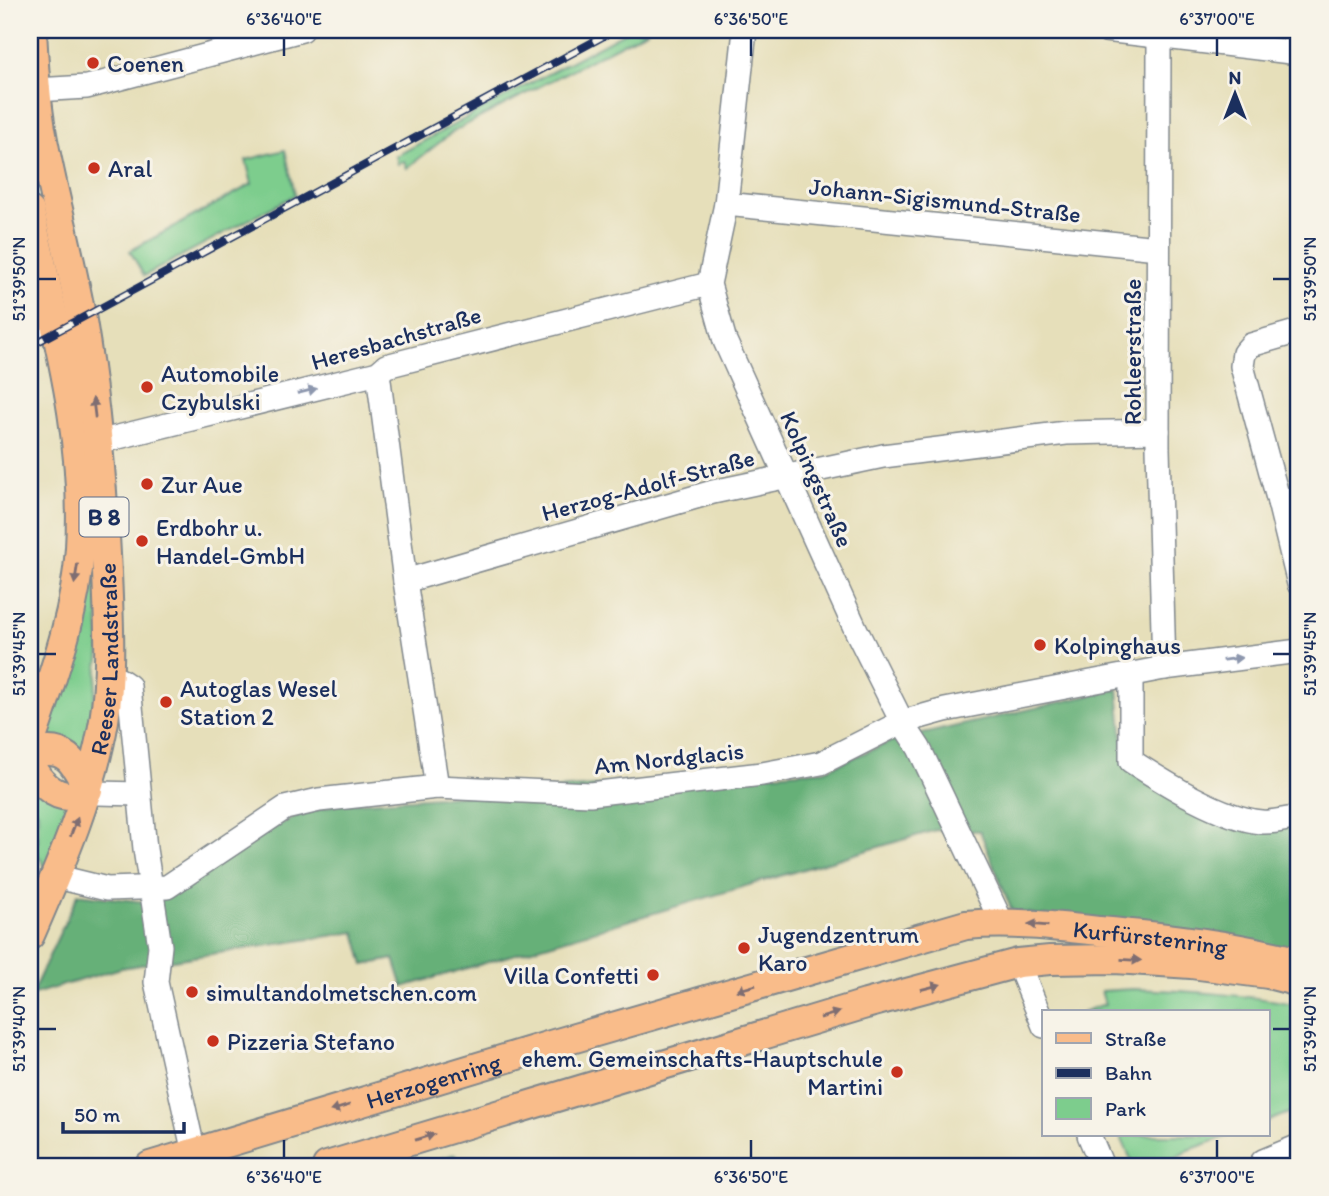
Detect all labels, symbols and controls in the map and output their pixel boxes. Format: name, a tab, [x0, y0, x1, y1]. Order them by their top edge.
text: 6°36'40"E	[246, 8, 322, 30]
text: 6°36'50"E	[714, 8, 788, 30]
text: 6°37'00"E	[1179, 8, 1255, 30]
place label: Coenen	[107, 49, 184, 78]
marker: Coenen	[85, 55, 101, 71]
north arrow	[1200, 60, 1270, 130]
text: N	[1229, 66, 1241, 89]
place label: Aral	[108, 154, 152, 183]
marker: Aral	[86, 160, 102, 176]
street label: Johann-Sigismund-Straße	[808, 171, 1082, 229]
text: 51°39'50"N	[8, 237, 30, 321]
text: 51°39'50"N	[1299, 237, 1321, 321]
street label: Rohleerstraße	[1118, 279, 1147, 425]
street label: Heresbachstraße	[308, 300, 484, 376]
place label: Automobile Czybulski	[161, 359, 279, 416]
marker: Automobile Czybulski	[139, 379, 155, 395]
one-way arrow	[296, 385, 318, 396]
one-way arrow	[88, 397, 99, 419]
street label: Kolpingstraße	[774, 406, 860, 552]
street label: Herzog-Adolf-Straße	[538, 443, 758, 527]
place label: Zur Aue	[161, 470, 243, 499]
marker: Zur Aue	[139, 476, 155, 492]
road number: B 8	[80, 498, 128, 537]
place label: Erdbohr u. Handel-GmbH	[156, 513, 305, 570]
marker: Erdbohr u. Handel-GmbH	[134, 533, 150, 549]
street label: Reeser Landstraße	[83, 562, 124, 758]
one-way arrow	[71, 563, 82, 585]
text: 51°39'45"N	[8, 612, 30, 696]
text: 51°39'45"N	[1299, 612, 1321, 696]
place label: Kolpinghaus	[1054, 631, 1181, 660]
marker: Kolpinghaus	[1032, 637, 1048, 653]
one-way arrow	[1221, 654, 1243, 665]
place label: Autoglas Wesel Station 2	[180, 674, 337, 731]
marker: Autoglas Wesel Station 2	[158, 694, 174, 710]
street label: Am Nordglacis	[593, 736, 745, 780]
one-way arrow	[69, 816, 80, 837]
street label: Kurfürstenring	[1072, 914, 1230, 961]
one-way arrow	[1027, 919, 1049, 930]
place label: Jugendzentrum Karo	[758, 920, 919, 977]
marker: Jugendzentrum Karo	[736, 940, 752, 956]
one-way arrow	[1121, 955, 1143, 966]
place label: Villa Confetti	[503, 961, 639, 990]
marker: Villa Confetti	[645, 967, 661, 983]
place label: simultandolmetschen.com	[206, 978, 477, 1007]
one-way arrow	[921, 981, 942, 991]
marker: simultandolmetschen.com	[184, 984, 200, 1000]
one-way arrow	[736, 984, 757, 994]
text: 51°39'40"N	[8, 986, 30, 1072]
text: 51°39'40"N	[1299, 986, 1321, 1072]
one-way arrow	[820, 1010, 841, 1020]
legend	[1042, 1010, 1270, 1136]
text: Straße	[1105, 1026, 1166, 1051]
place label: Pizzeria Stefano	[227, 1027, 395, 1056]
marker: Pizzeria Stefano	[205, 1033, 221, 1049]
place label: ehem. Gemeinschafts-Hauptschule Martini	[522, 1044, 883, 1101]
street label: Herzogenring	[362, 1046, 505, 1114]
text: Bahn	[1105, 1060, 1152, 1085]
marker: ehem. Gemeinschafts-Hauptschule Martini	[889, 1064, 905, 1080]
scale bar	[63, 1091, 184, 1135]
text: Park	[1105, 1096, 1147, 1121]
text: 50 m	[74, 1102, 121, 1127]
one-way arrow	[329, 1104, 350, 1114]
one-way arrow	[415, 1132, 436, 1142]
text: 6°36'40"E	[246, 1166, 322, 1188]
text: 6°36'50"E	[714, 1166, 788, 1188]
text: 6°37'00"E	[1179, 1166, 1255, 1188]

